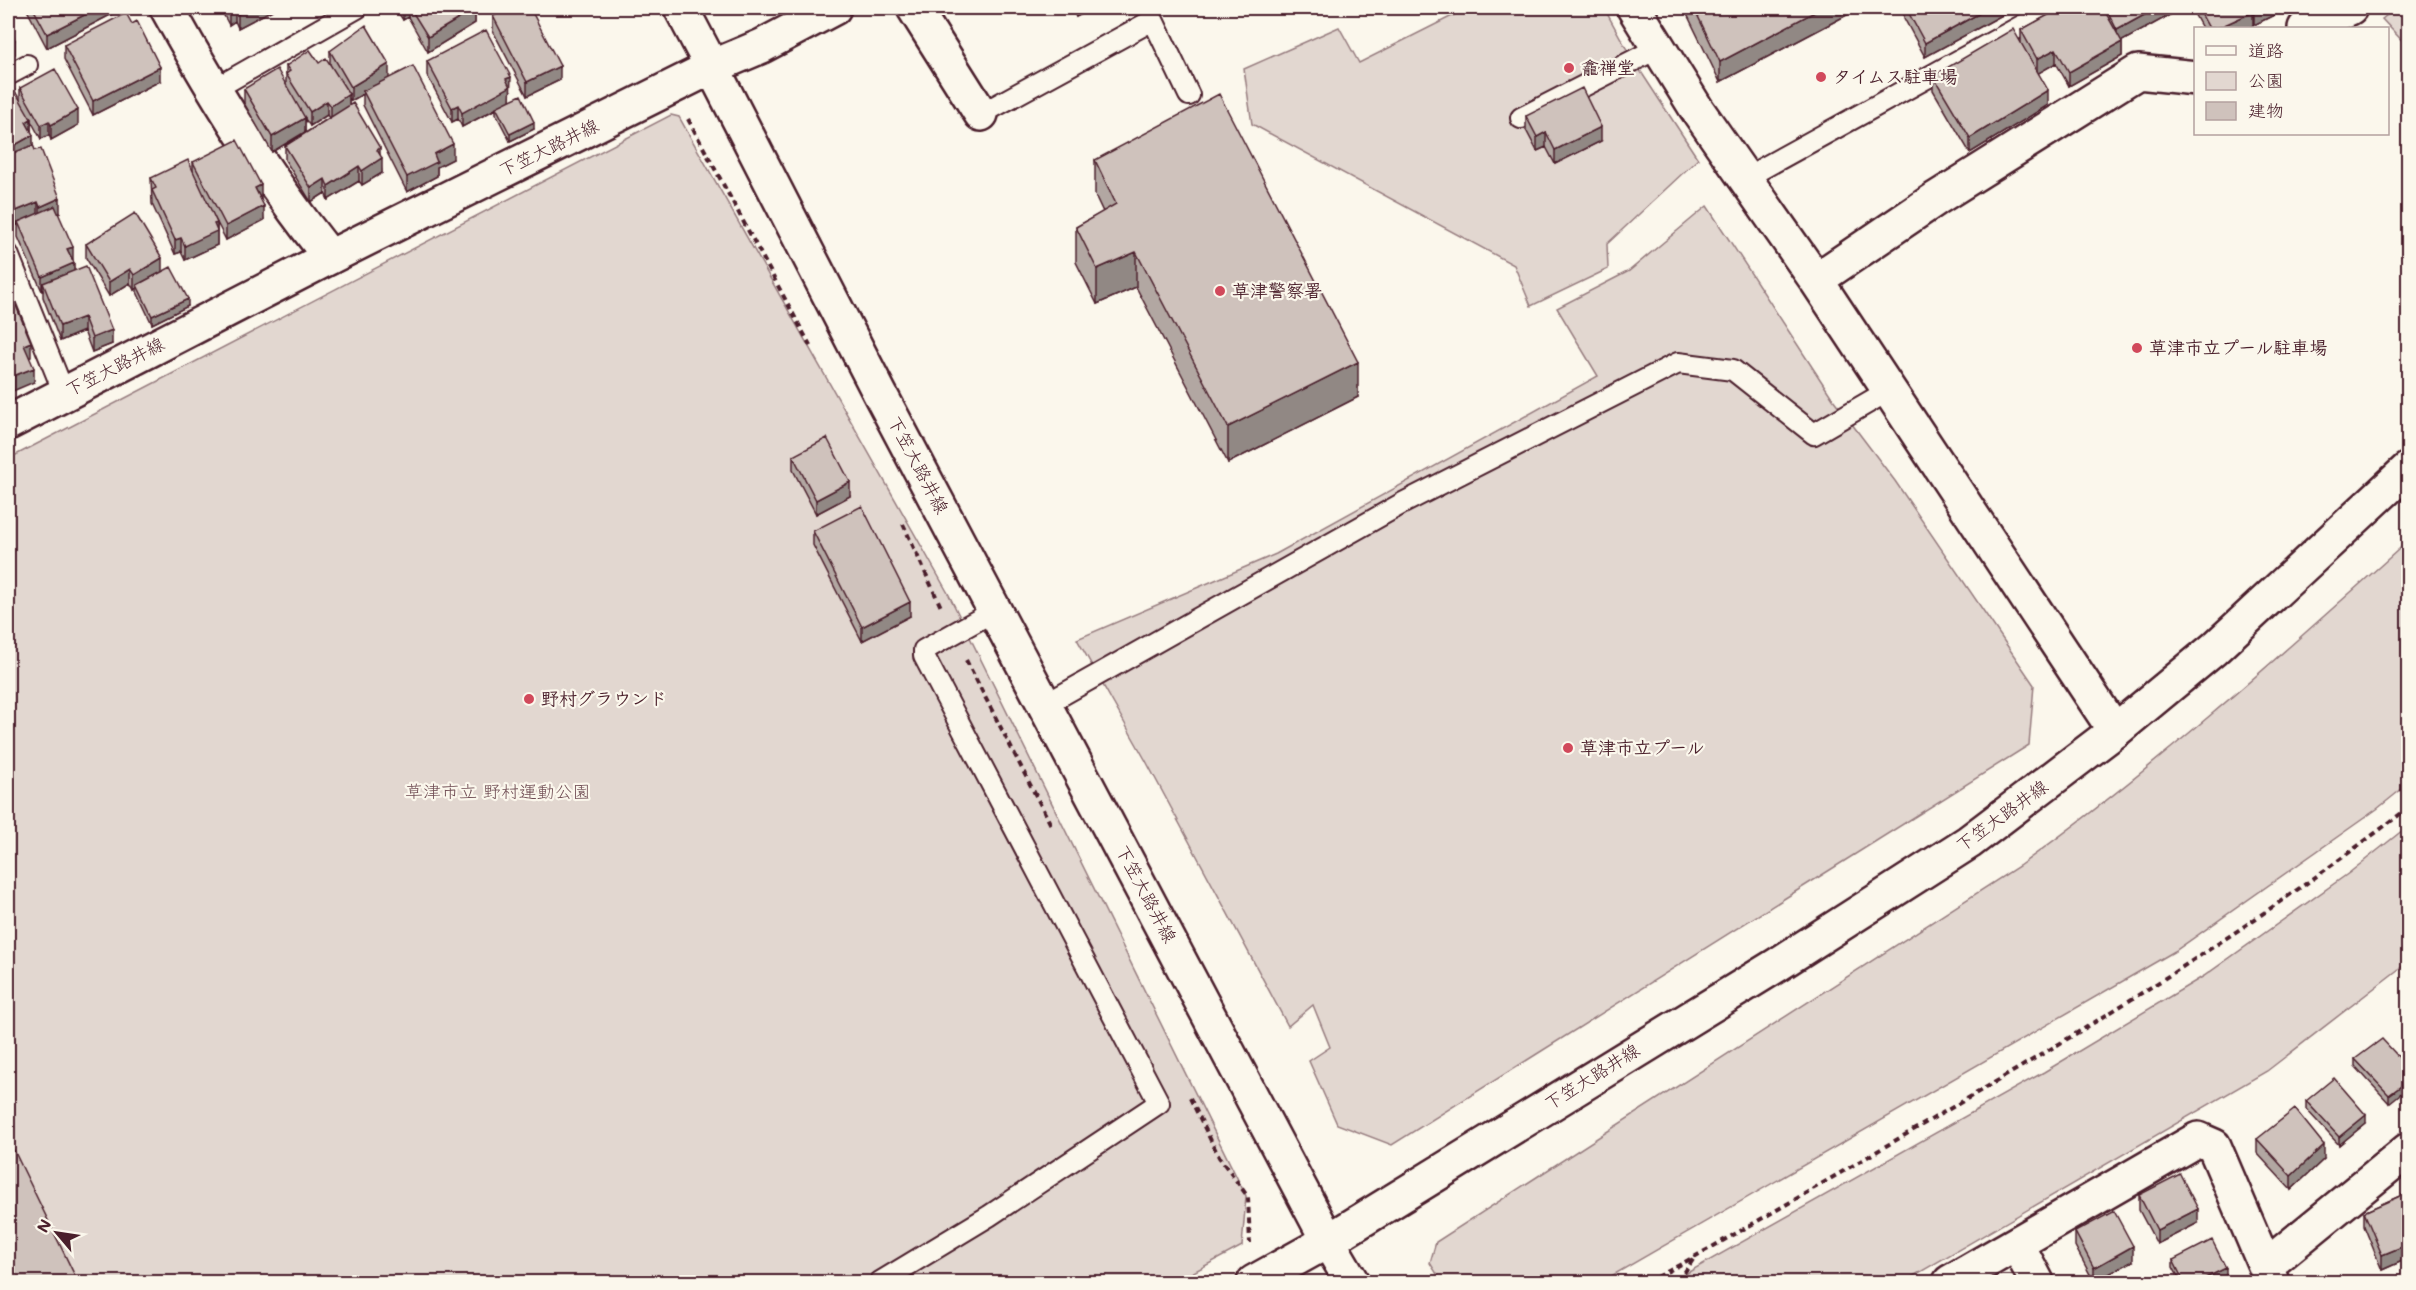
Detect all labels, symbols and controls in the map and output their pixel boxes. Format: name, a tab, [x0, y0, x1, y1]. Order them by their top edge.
legend	[2194, 27, 2389, 135]
text: 道路	[2248, 38, 2284, 62]
place label: 龕禅堂	[1581, 55, 1635, 79]
marker: 龕禅堂	[1562, 61, 1576, 75]
place label: タイムス駐車場	[1833, 64, 1958, 88]
text: 公園	[2248, 68, 2284, 92]
marker: タイムス駐車場	[1814, 70, 1828, 84]
text: 建物	[2248, 98, 2284, 122]
street label: 下笠大路井線	[495, 113, 602, 182]
place label: 草津警察署	[1232, 278, 1322, 302]
marker: 草津警察署	[1213, 284, 1227, 298]
street label: 下笠大路井線	[61, 331, 168, 401]
place label: 草津市立プール駐車場	[2149, 335, 2327, 359]
marker: 草津市立プール駐車場	[2130, 341, 2144, 355]
street label: 下笠大路井線	[883, 411, 955, 518]
place label: 野村グラウンド	[541, 686, 667, 710]
marker: 野村グラウンド	[522, 692, 536, 706]
place label: 草津市立プール	[1580, 735, 1704, 759]
marker: 草津市立プール	[1561, 741, 1575, 755]
street label: 下笠大路井線	[1951, 774, 2052, 857]
park label: 草津市立 野村運動公園	[405, 779, 591, 803]
street label: 下笠大路井線	[1111, 840, 1183, 947]
street label: 下笠大路井線	[1539, 1037, 1644, 1115]
north arrow	[27, 1203, 87, 1263]
text: N	[31, 1215, 56, 1236]

